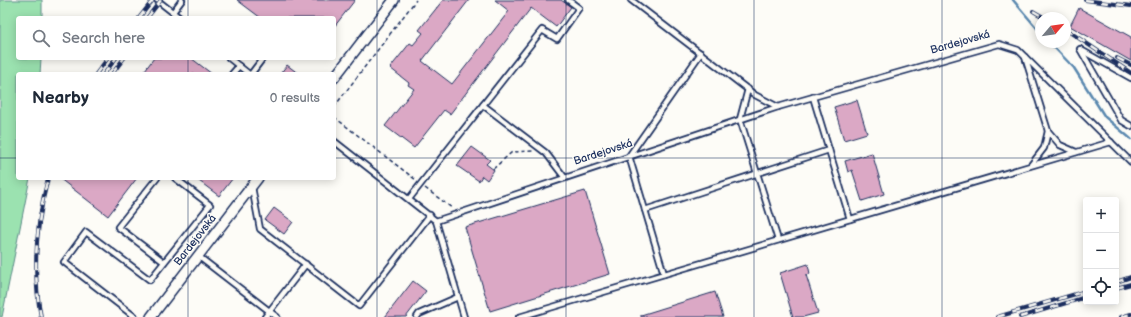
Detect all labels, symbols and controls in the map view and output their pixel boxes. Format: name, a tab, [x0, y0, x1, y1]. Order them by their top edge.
north arrow	[1035, 12, 1071, 48]
search box	[16, 16, 336, 60]
icon: search	[30, 27, 52, 49]
street label: Bardejovská	[929, 27, 991, 57]
text: Search here	[62, 29, 145, 48]
text: Nearby	[32, 88, 89, 108]
text: 0 results	[270, 90, 320, 106]
street label: Bardejovská	[572, 136, 634, 168]
map controls	[1083, 197, 1119, 305]
button: +	[1083, 197, 1119, 233]
street label: Bardejovská	[171, 212, 219, 268]
button: −	[1083, 233, 1119, 269]
button: locate	[1083, 269, 1119, 305]

